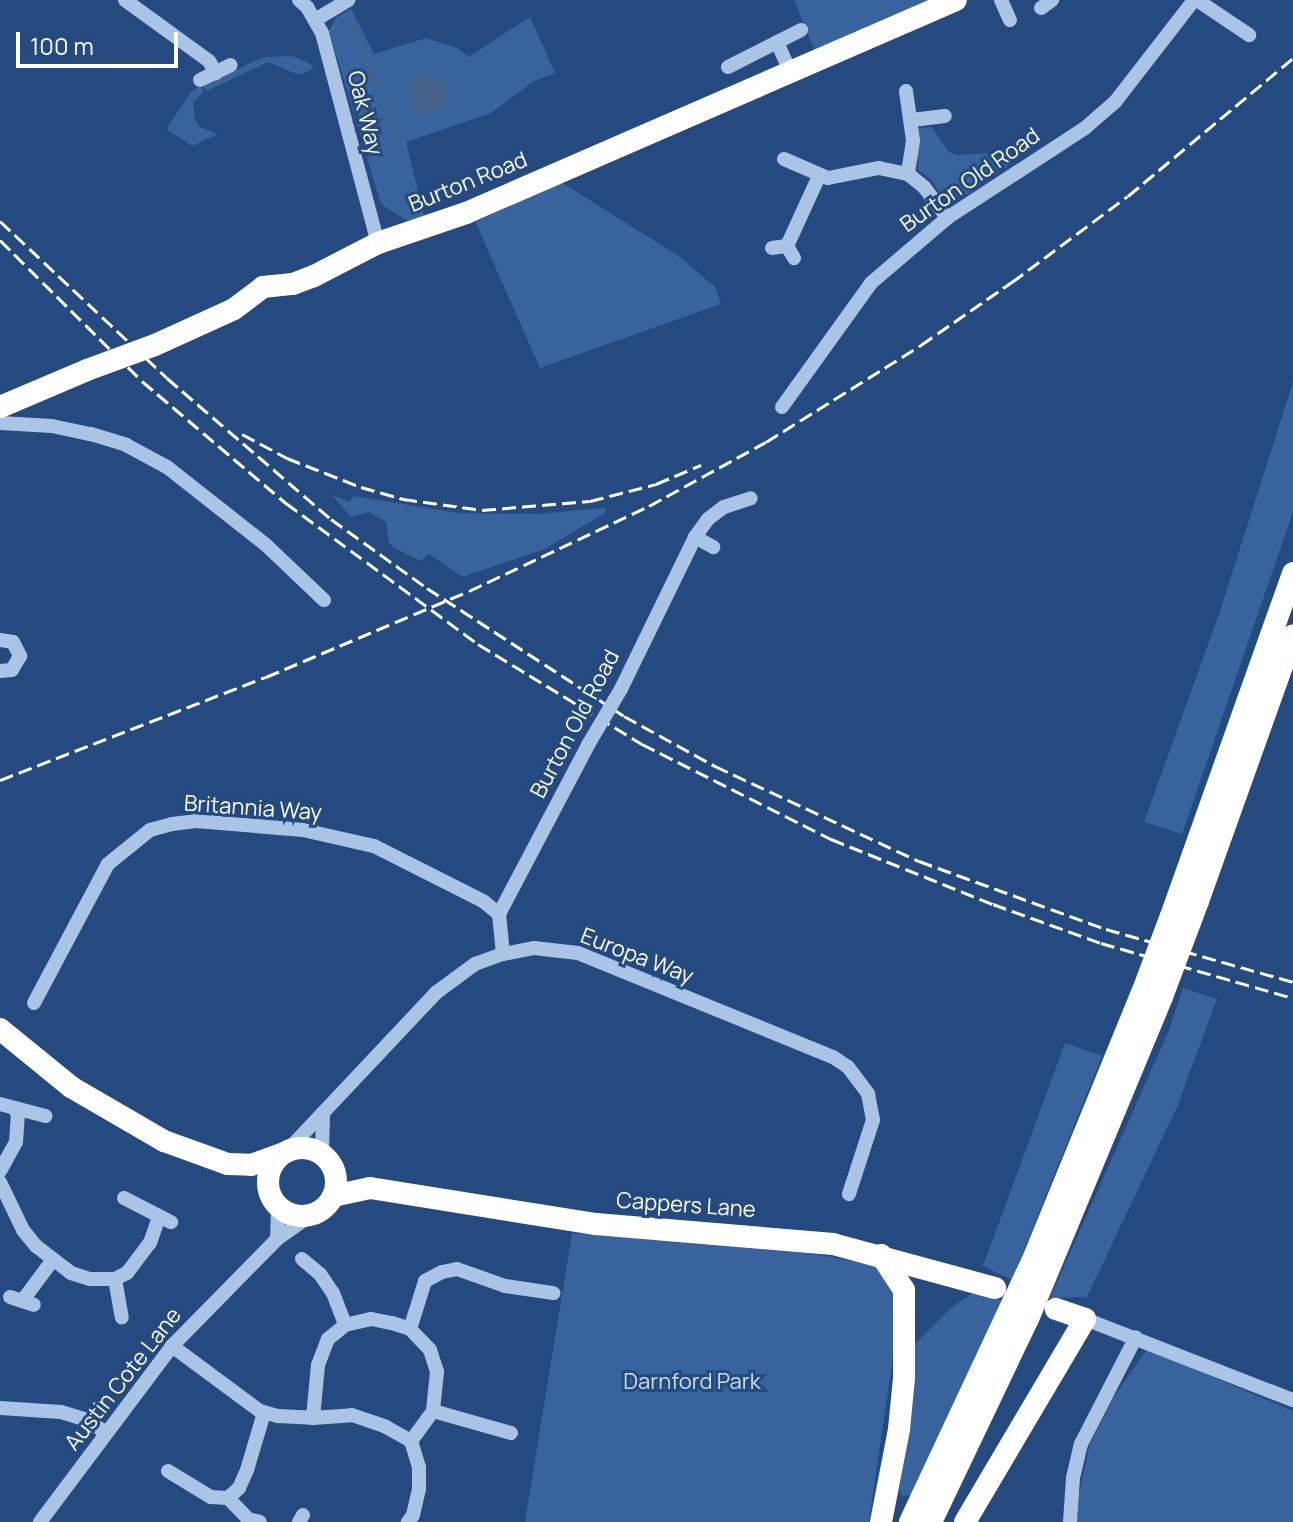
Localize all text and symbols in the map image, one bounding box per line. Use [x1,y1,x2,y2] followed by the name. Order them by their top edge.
[20,16,182,66] scale bar
[30,29,94,62] text: 100 m
[342,68,388,158] street label: Oak Way
[895,122,1045,238] street label: Burton Old Road
[405,146,531,218] street label: Burton Road
[525,645,625,803] street label: Burton Old Road
[183,790,323,826] street label: Britannia Way
[577,922,697,990] street label: Europa Way
[615,1187,757,1223] street label: Cappers Lane
[59,1302,187,1456] street label: Austin Cote Lane
[623,1369,761,1395] park label: Darnford Park

